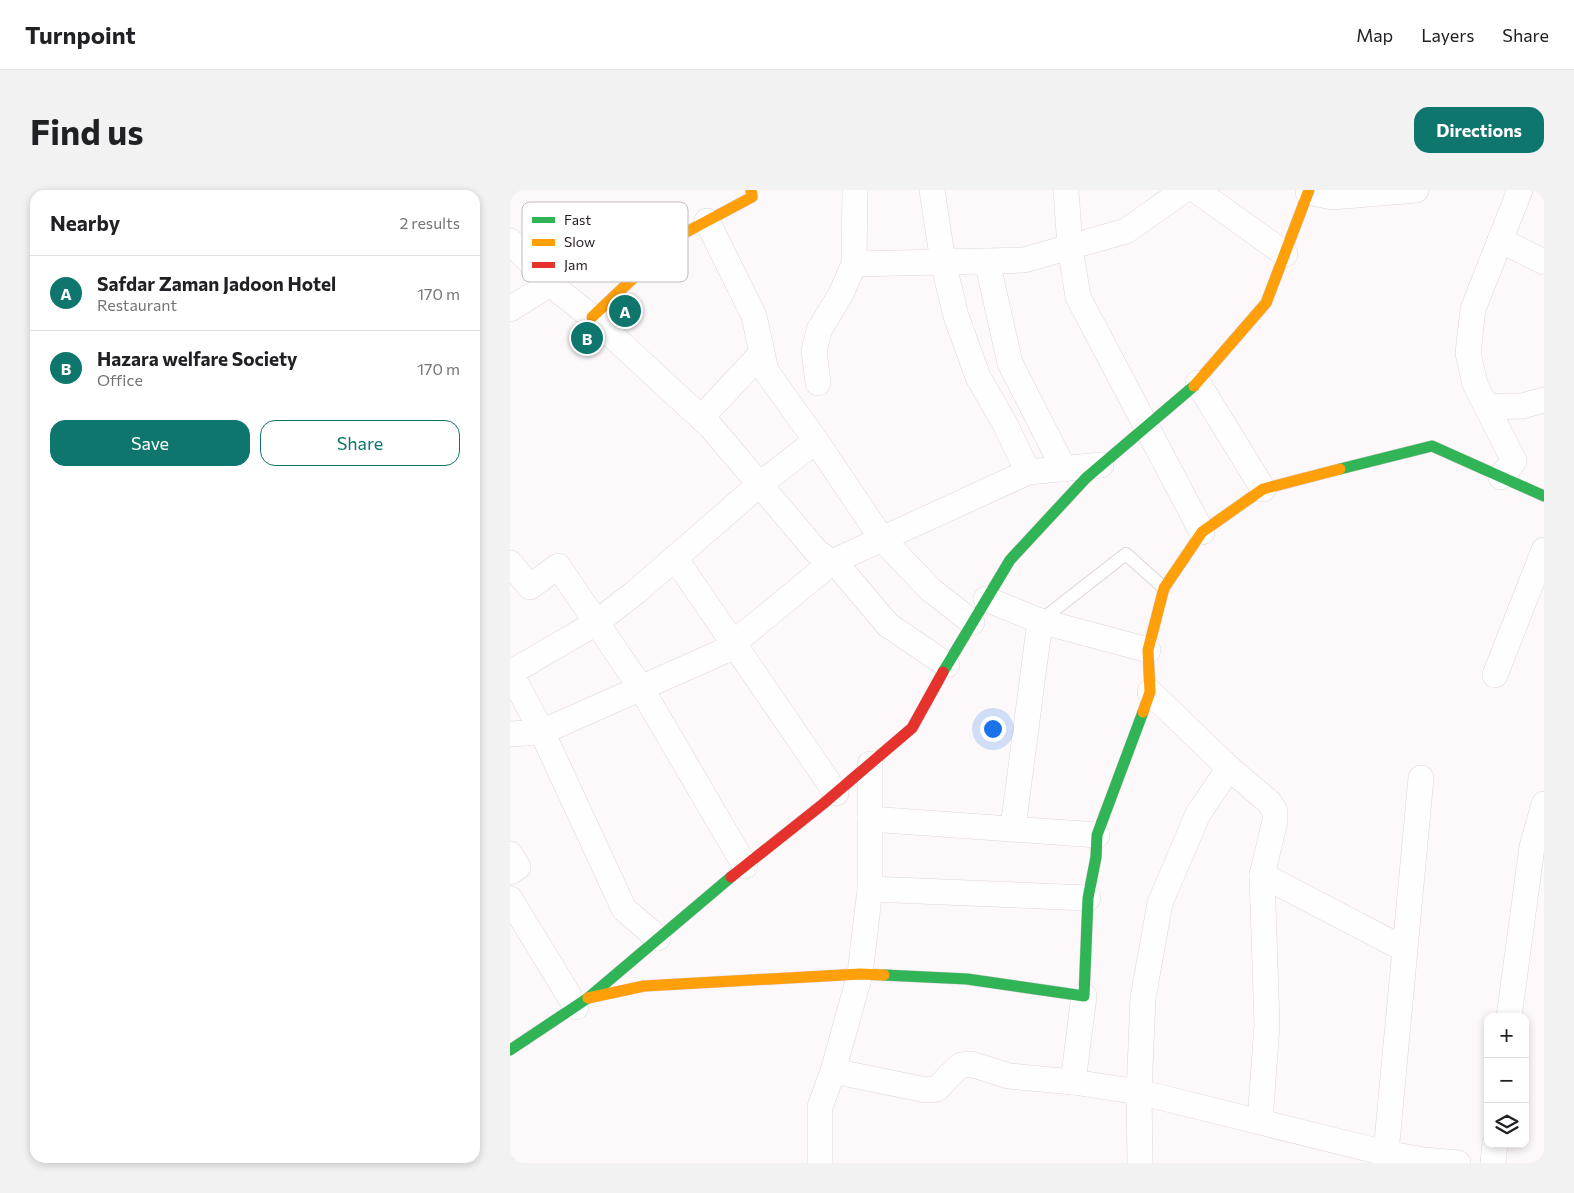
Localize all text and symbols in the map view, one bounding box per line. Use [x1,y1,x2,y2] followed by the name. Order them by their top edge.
[25,20,136,49] text: Turnpoint
[1356,24,1393,46] text: Map
[1421,24,1474,46] text: Layers
[1502,24,1549,46] text: Share
[1414,107,1544,153] button: Directions
[30,109,144,152] text: Find us
[522,202,688,282] legend
[50,210,120,235] text: Nearby
[564,211,591,228] text: Fast
[399,213,460,232] text: 2 results
[564,233,595,250] text: Slow
[564,256,588,273] text: Jam
[97,272,336,295] text: Safdar Zaman Jadoon Hotel
[60,284,72,303] text: A
[417,284,460,303] text: 170 m
[609,292,641,330] pin: A
[97,295,177,314] text: Restaurant
[571,319,603,357] pin: B
[97,347,297,370] text: Hazara welfare Society
[61,359,71,378] text: B
[417,359,460,378] text: 170 m
[97,370,143,389] text: Office
[50,420,250,466] button: Save
[260,420,460,466] button: Share
[980,716,1006,742] your location
[1484,1013,1529,1148] map controls
[1484,1013,1529,1058] button: +
[1484,1058,1529,1103] button: −
[1484,1103,1529,1148] button: layers

